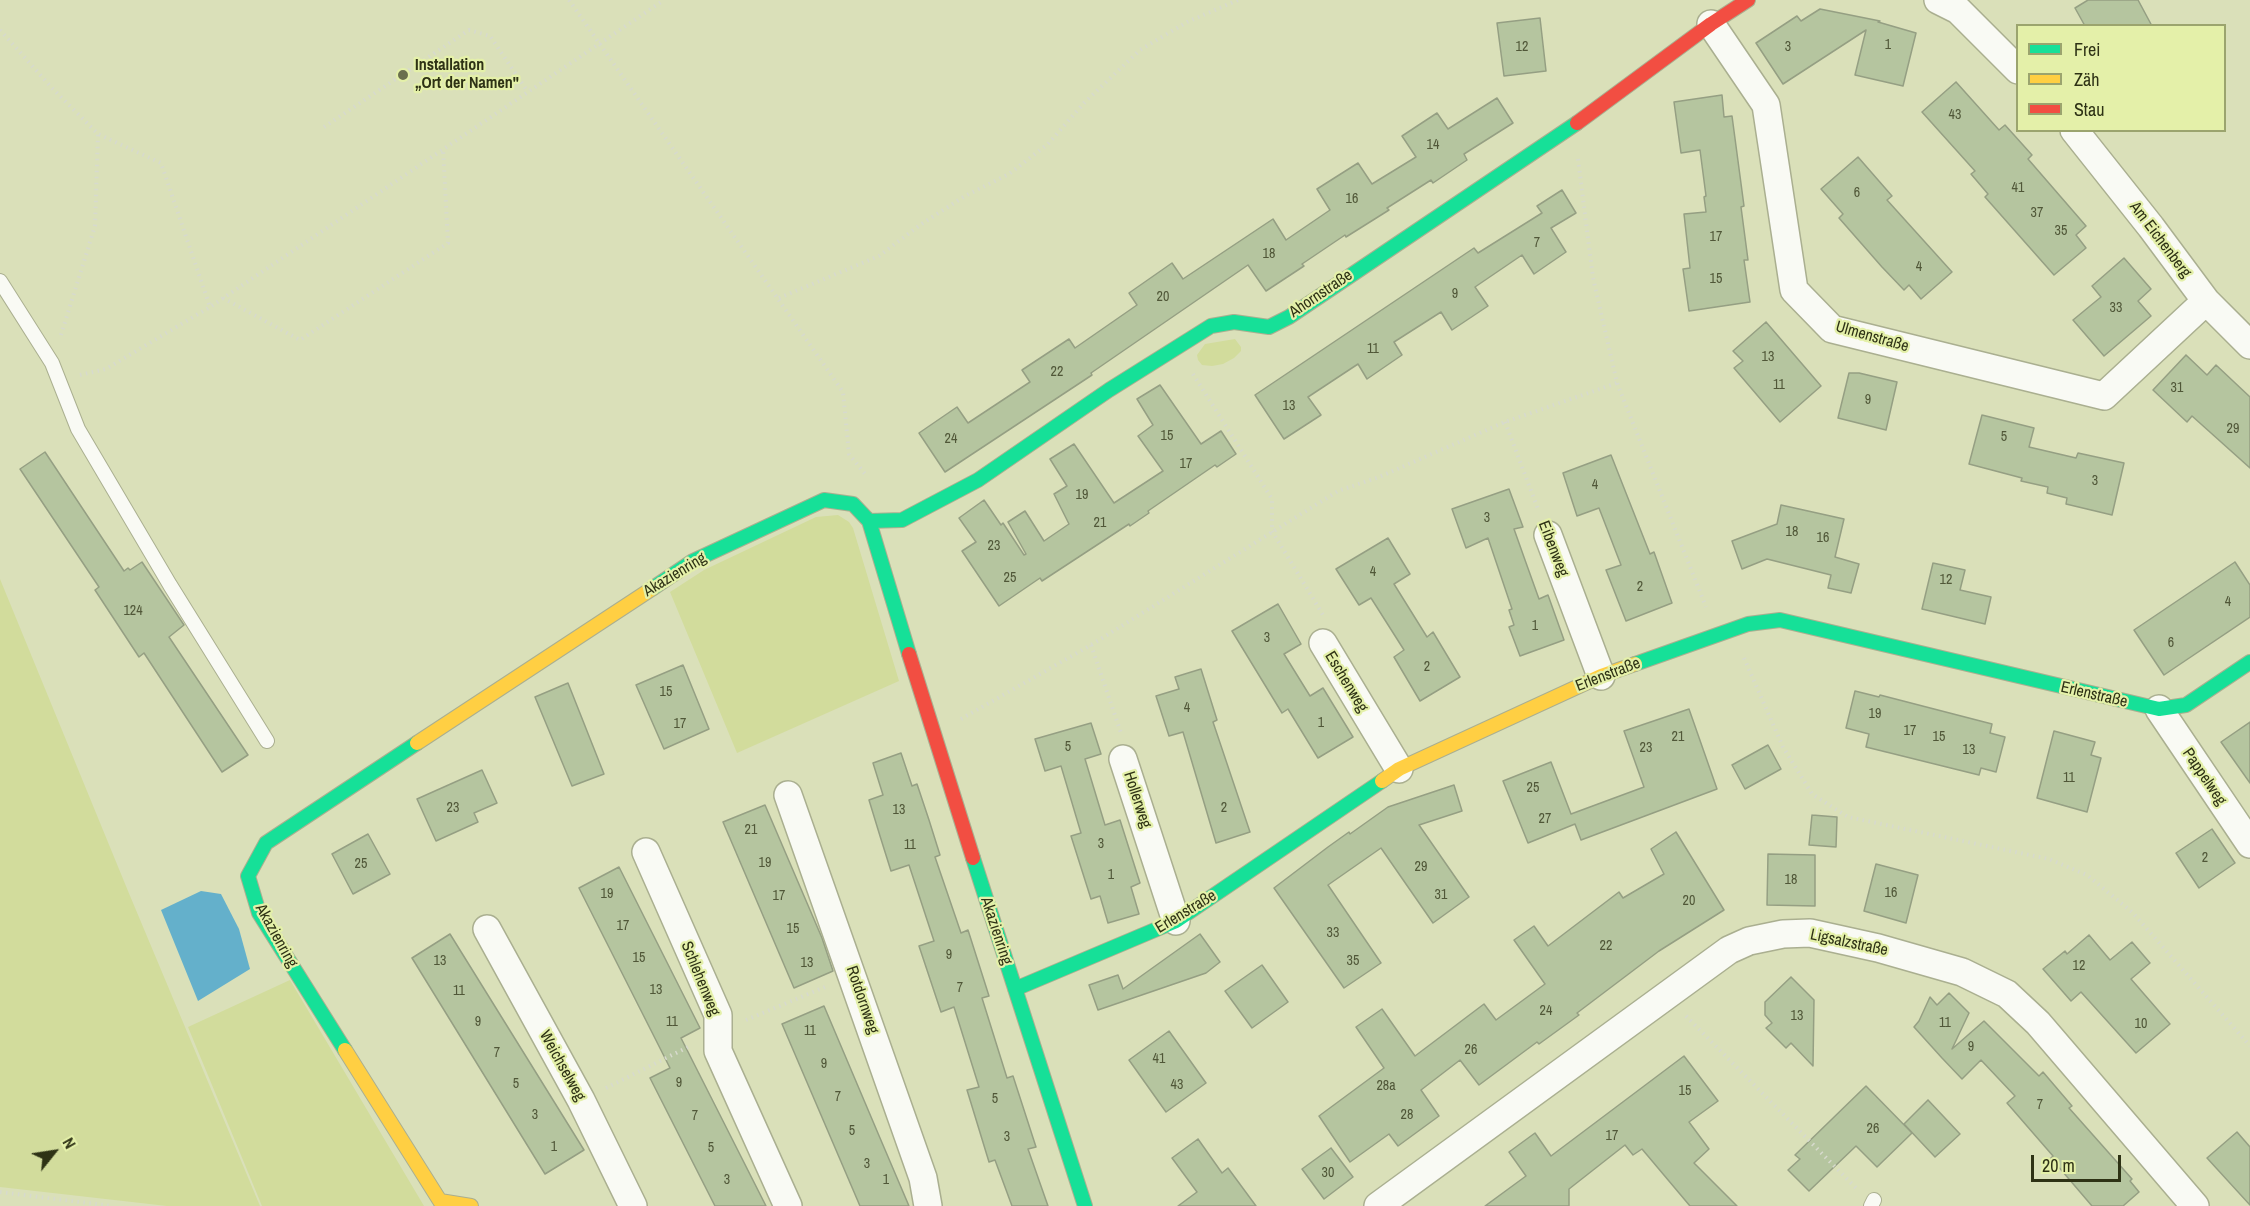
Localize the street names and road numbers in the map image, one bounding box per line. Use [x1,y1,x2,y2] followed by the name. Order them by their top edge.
[2125,198,2195,282] street label: Am Eichenberg
[1286,266,1356,322] street label: Ahornstraße
[1833,317,1911,357] street label: Ulmenstraße
[1534,518,1572,580] street label: Eibenweg
[640,549,710,601] street label: Akazienring
[1320,648,1372,716] street label: Eschenweg
[1573,654,1643,696] street label: Erlenstraße
[2059,678,2129,712] street label: Erlenstraße
[2178,745,2230,809] street label: Pappelweg
[1119,769,1155,831] street label: Hollerweg
[1152,886,1220,938] street label: Erlenstraße
[976,895,1016,967] street label: Akazienring
[251,901,301,971] street label: Akazienring
[1808,925,1890,961] street label: Ligsalzstraße
[676,939,724,1019] street label: Schlehenweg
[841,963,883,1037] street label: Rotdornweg
[535,1027,589,1105] street label: Weichselweg

